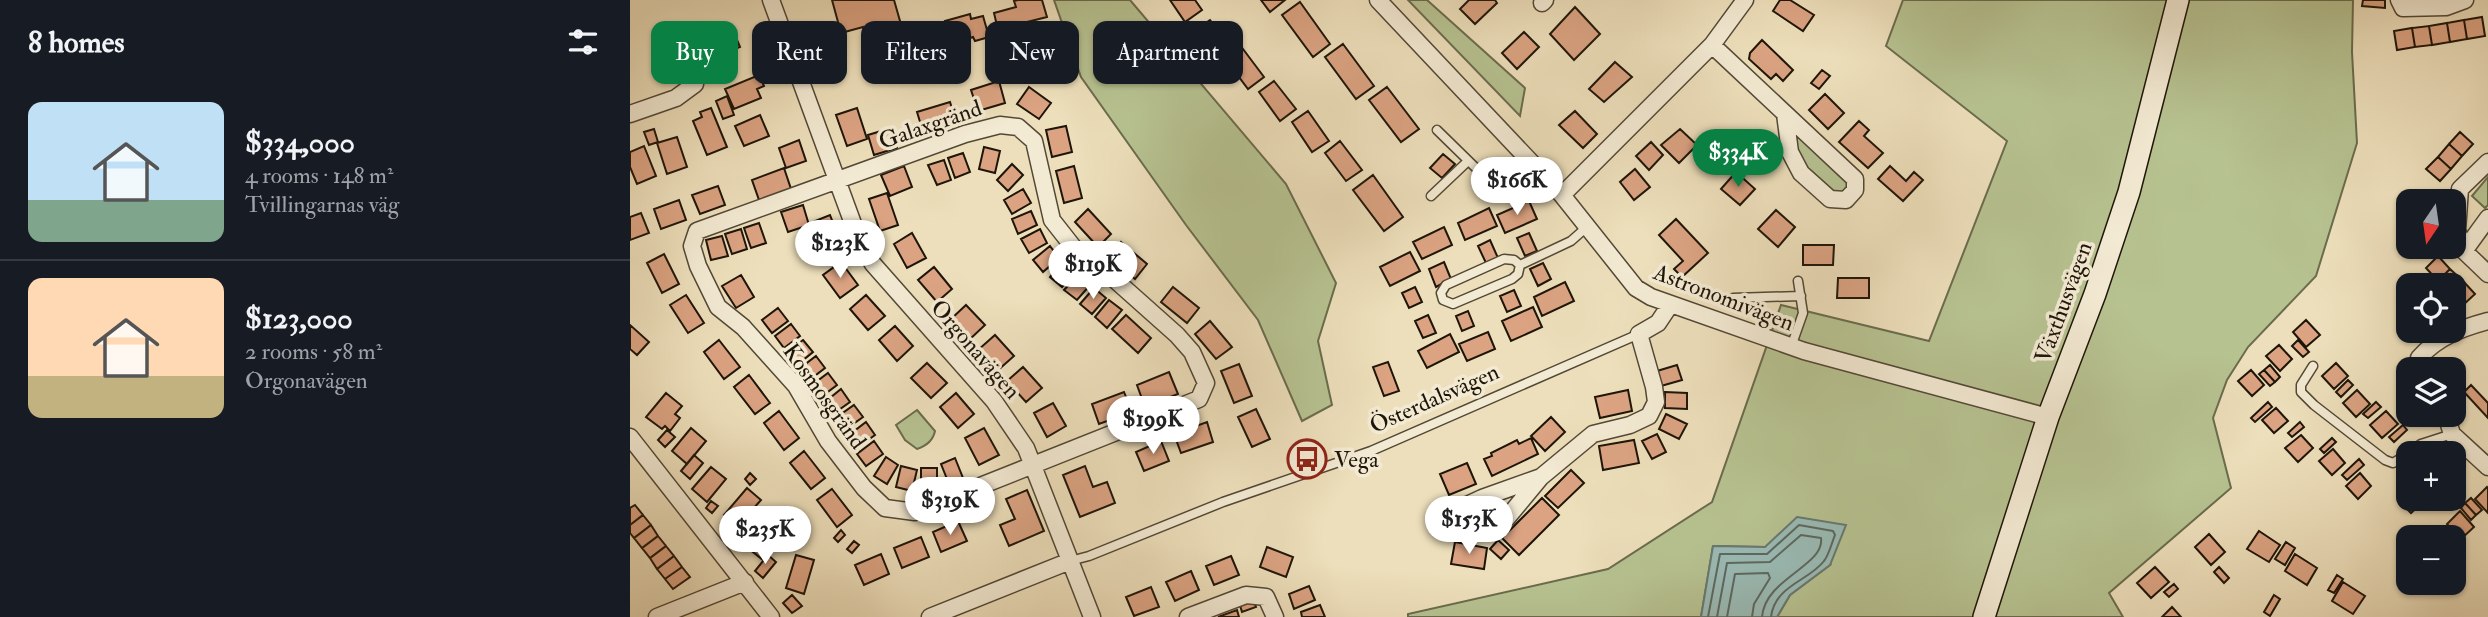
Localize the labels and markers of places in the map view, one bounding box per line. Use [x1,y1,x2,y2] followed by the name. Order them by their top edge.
[1689,130,1787,189] pin: $334K
[1468,158,1566,217] pin: $166K
[791,220,889,280] pin: $123K
[1044,242,1142,301] pin: $119K
[1104,396,1202,456] pin: $199K
[1286,438,1328,480] bus stop icon: Vega
[1334,445,1379,474] place label: Vega
[901,477,999,537] pin: $319K
[1420,496,1518,556] pin: $153K
[716,506,814,566] pin: $235K

